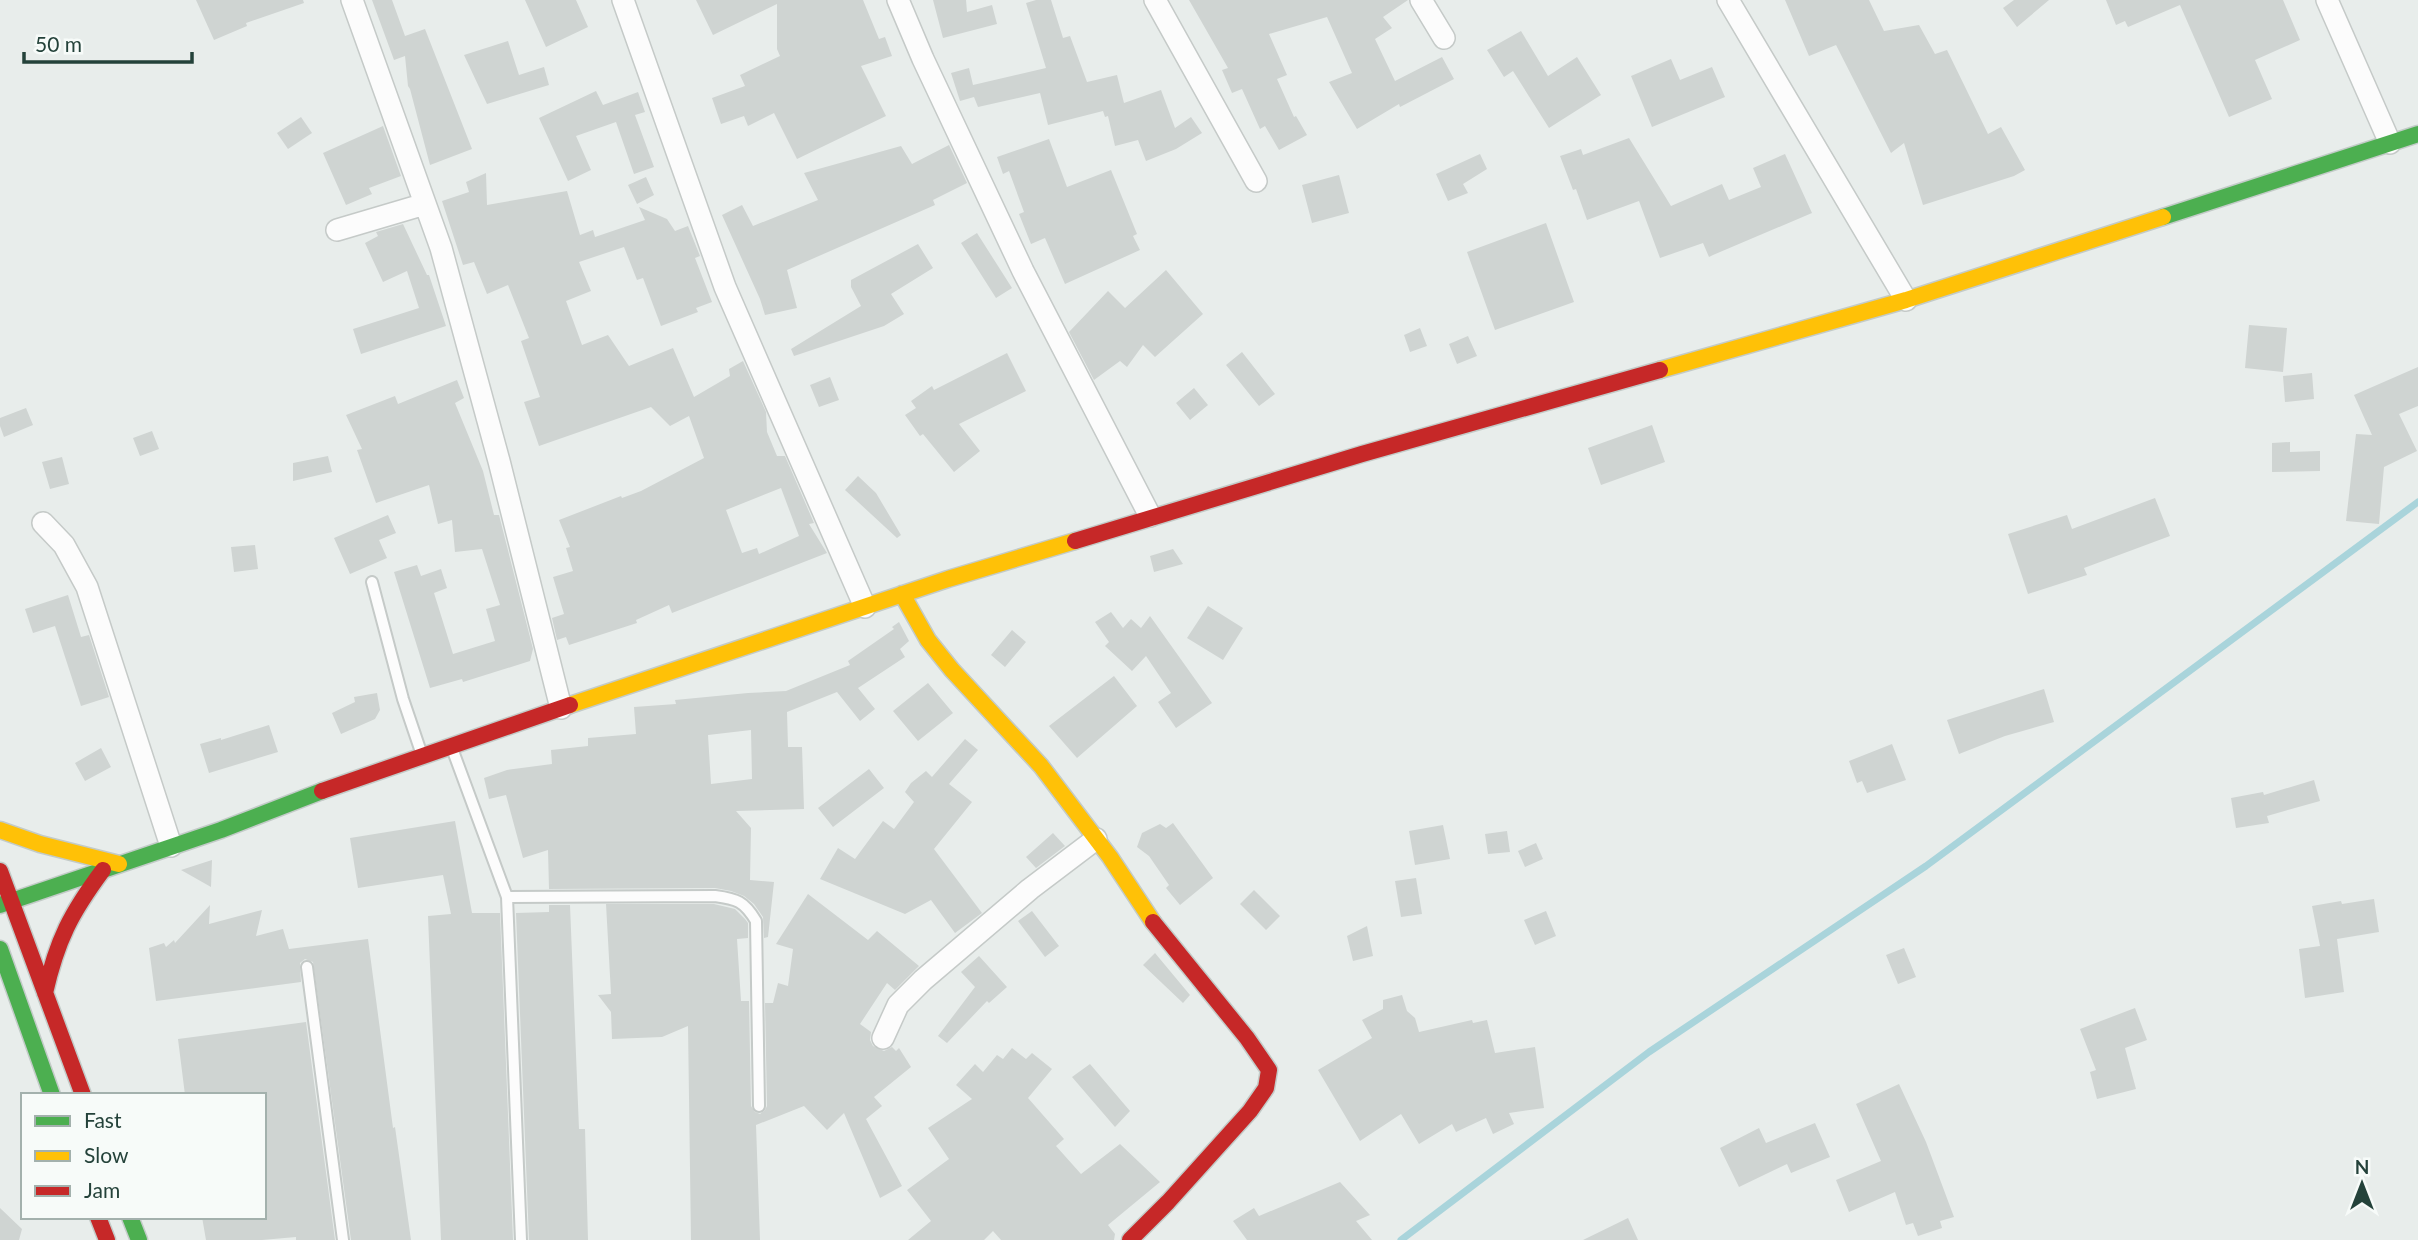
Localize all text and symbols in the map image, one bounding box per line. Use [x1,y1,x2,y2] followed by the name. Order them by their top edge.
[24,21,192,65] scale bar
[35,31,82,56] text: 50 m
[21,1093,266,1219] legend
[84,1107,122,1132] text: Fast
[84,1142,129,1167] text: Slow
[2327,1149,2397,1219] north arrow
[2355,1155,2369,1178] text: N
[84,1177,120,1202] text: Jam

